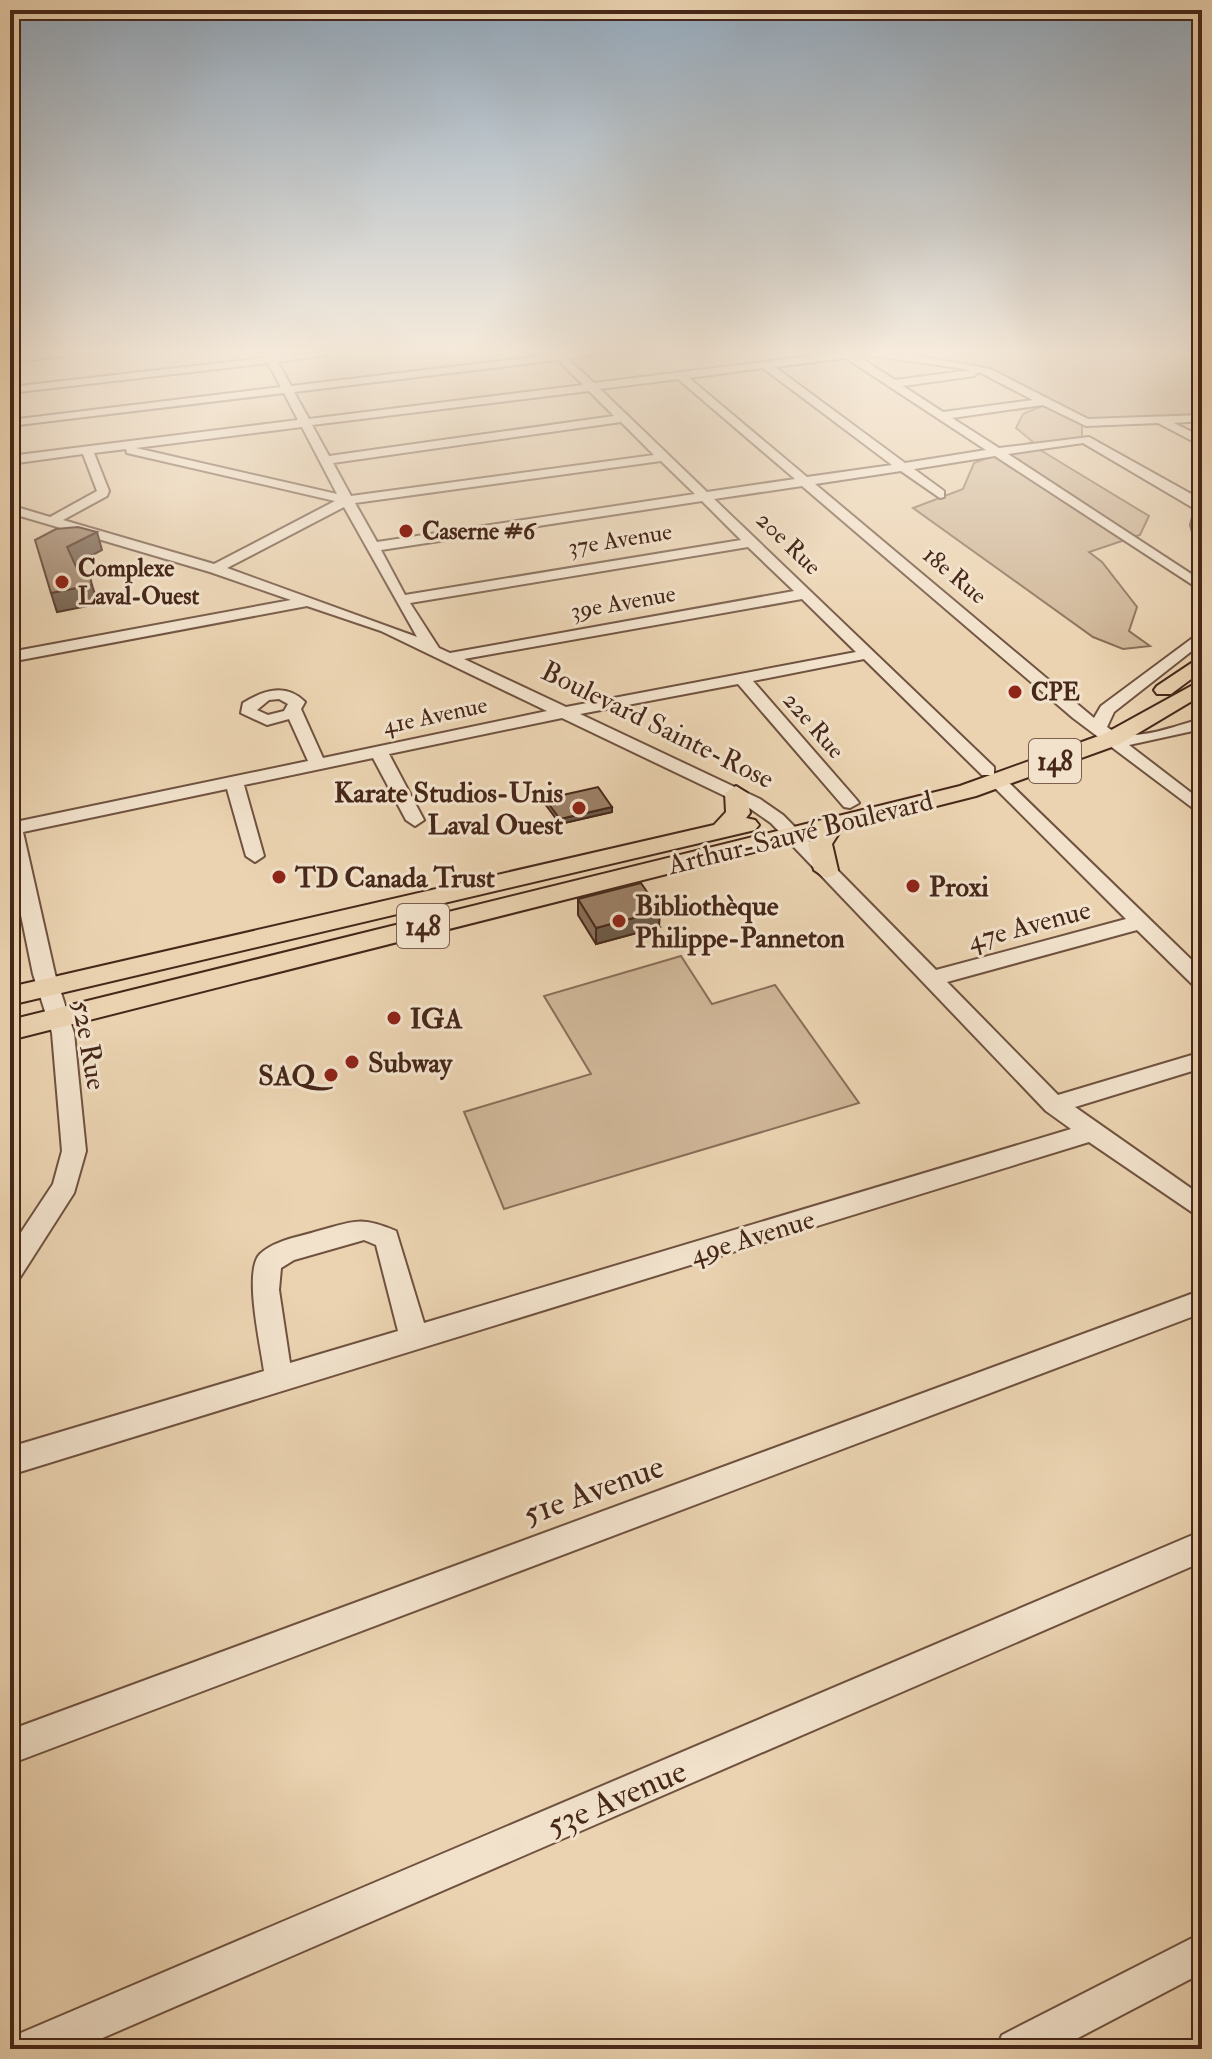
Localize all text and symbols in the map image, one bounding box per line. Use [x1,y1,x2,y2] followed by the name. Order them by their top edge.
[749,505,828,582] street label: 20e Rue
[422,516,537,547] place label: Caserne #6
[566,516,674,563] street label: 37e Avenue
[397,522,415,540] marker: Caserne #6
[916,540,993,611] street label: 18e Rue
[78,553,200,612] place label: Complexe Laval-Ouest
[53,573,71,591] marker: Complexe Laval-Ouest
[568,578,678,627] street label: 39e Avenue
[535,654,780,797] street label: Boulevard Sainte-Rose
[1031,677,1080,708] place label: CPE
[1006,683,1024,701] marker: CPE
[776,685,851,765] street label: 22e Rue
[380,689,490,742] street label: 41e Avenue
[1029,739,1081,783] road number: 148
[334,776,563,843] place label: Karate Studios-Unis Laval Ouest
[663,784,937,884] street label: Arthur-Sauvé Boulevard
[570,799,588,817] marker: Karate Studios-Unis Laval Ouest
[294,861,495,896] place label: TD Canada Trust
[270,868,288,886] marker: TD Canada Trust
[929,870,989,905] place label: Proxi
[904,877,922,895] marker: Proxi
[635,889,845,956] place label: Bibliothèque Philippe-Panneton
[964,892,1095,959] street label: 47e Avenue
[397,904,449,948] road number: 148
[610,912,628,930] marker: Bibliothèque Philippe-Panneton
[63,998,114,1093] street label: 52e Rue
[410,1002,463,1037] place label: IGA
[385,1009,403,1027] marker: IGA
[368,1046,454,1081] place label: Subway
[343,1053,361,1071] marker: Subway
[258,1059,333,1094] place label: SAQ
[322,1066,340,1084] marker: SAQ
[686,1202,819,1273] street label: 49e Avenue
[517,1445,670,1536] street label: 51e Avenue
[540,1750,693,1847] street label: 53e Avenue

